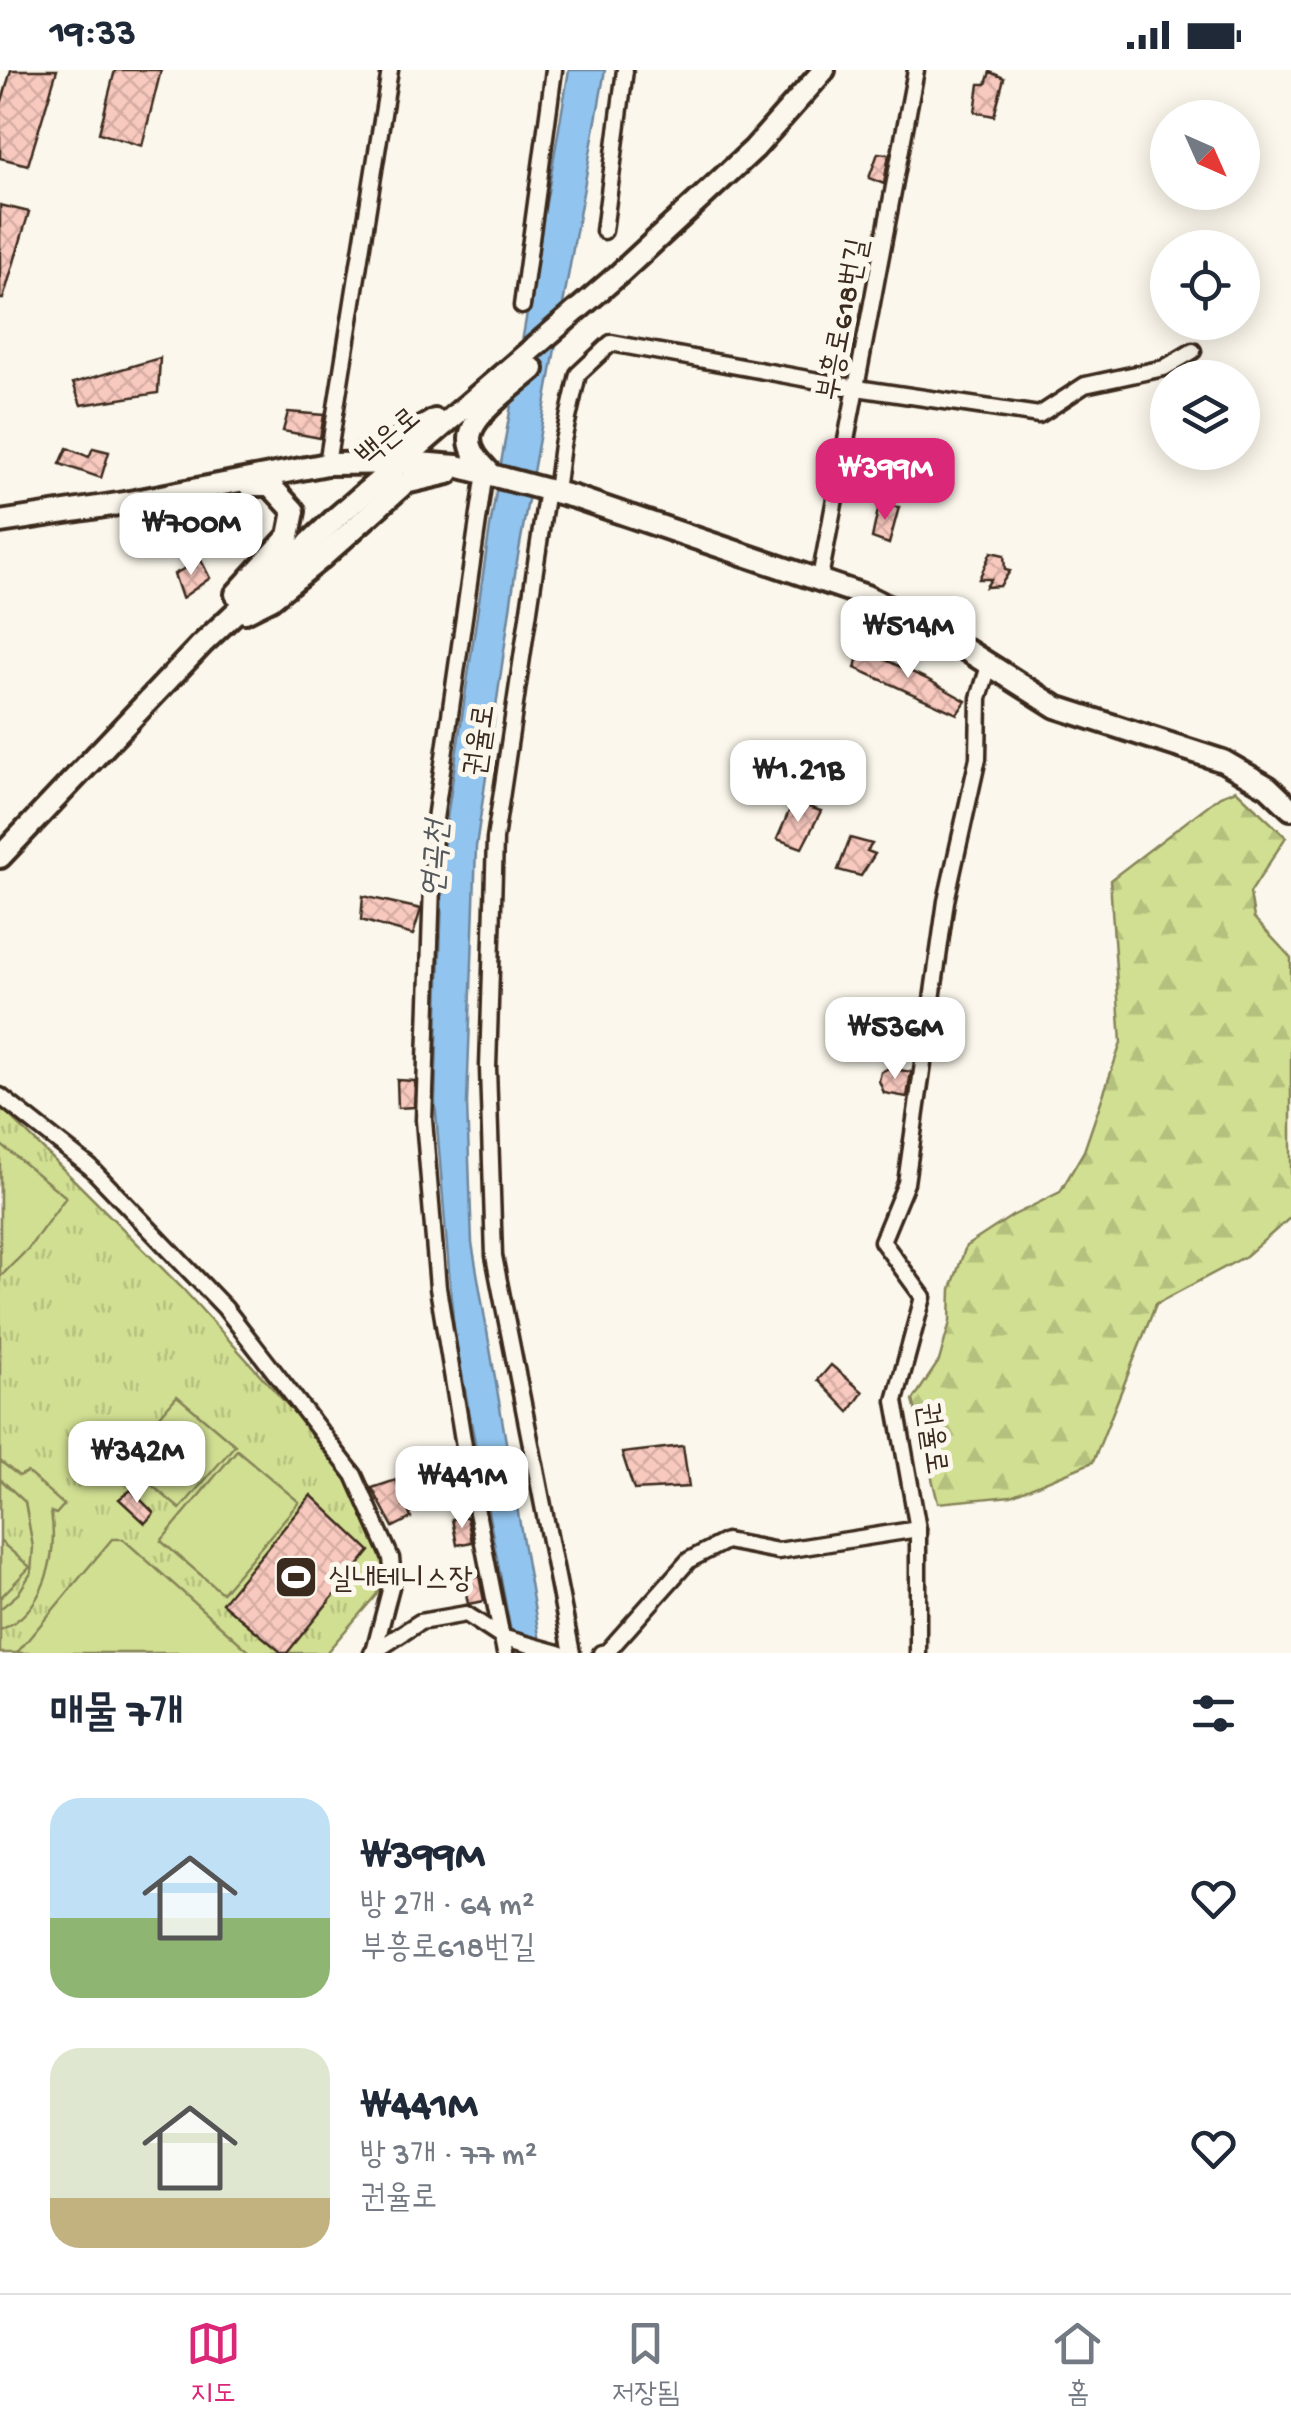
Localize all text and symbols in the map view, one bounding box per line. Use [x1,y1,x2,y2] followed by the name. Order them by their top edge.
[50,13,136,57] text: 19:33
[1150,100,1260,210] north arrow
[1150,100,1260,470] map controls
[1150,230,1260,340] button: locate
[812,236,878,404] street label: 부흥로618번길
[1150,360,1260,470] button: layers
[351,402,429,475] street label: 백은로
[815,438,955,523] pin: ₩399M
[838,451,932,489] text: ₩399M
[121,493,261,578] pin: ₩700M
[142,506,241,544] text: ₩700M
[838,596,978,681] pin: ₩514M
[863,609,953,647] text: ₩514M
[460,702,505,779] street label: 권율로
[717,740,879,825] pin: ₩1.21B
[752,753,844,791] text: ₩1.21B
[416,816,460,899] water label: 연곡천
[825,997,965,1082] pin: ₩536M
[847,1010,943,1048] text: ₩536M
[907,1400,952,1477] street label: 권율로
[67,1421,207,1506] pin: ₩342M
[90,1434,184,1472] text: ₩342M
[392,1446,532,1531] pin: ₩441M
[417,1459,507,1497] text: ₩441M
[273,1554,319,1600] sports icon: 실내테니스장
[328,1564,473,1599] place label: 실내테니스장
[1186,1686,1241,1741] icon: filters
[50,1692,183,1741] text: 매물 7개
[360,1834,484,1883] text: ₩399M
[130,1838,250,1958] icon: home
[1186,1871,1241,1926] icon: heart
[360,1888,534,1926] text: 방 2개 · 64 m²
[360,1931,535,1969] text: 부흥로618번길
[360,2084,477,2133] text: ₩441M
[130,2088,250,2208] icon: home
[1186,2121,1241,2176] icon: heart
[360,2138,537,2176] text: 방 3개 · 77 m²
[360,2181,437,2219] text: 권율로
[186,2316,241,2412] tab: 지도
[612,2316,679,2412] tab: 저장됨
[1050,2316,1105,2412] tab: 홈

